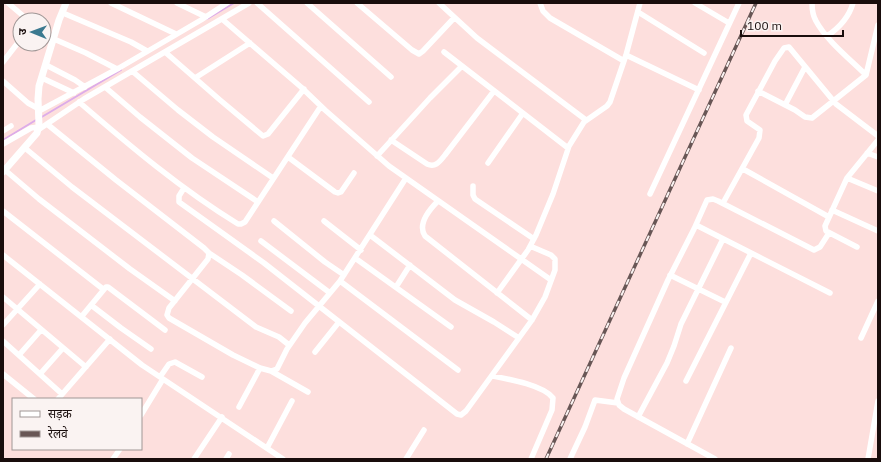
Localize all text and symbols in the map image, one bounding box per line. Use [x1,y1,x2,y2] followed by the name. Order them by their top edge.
[12,12,52,52] north arrow
[741,12,843,38] scale bar
[747,18,782,33] text: 100 m
[15,28,29,35] text: उ
[12,398,142,450] legend
[48,406,73,421] text: सड़क
[48,426,68,441] text: रेलवे

